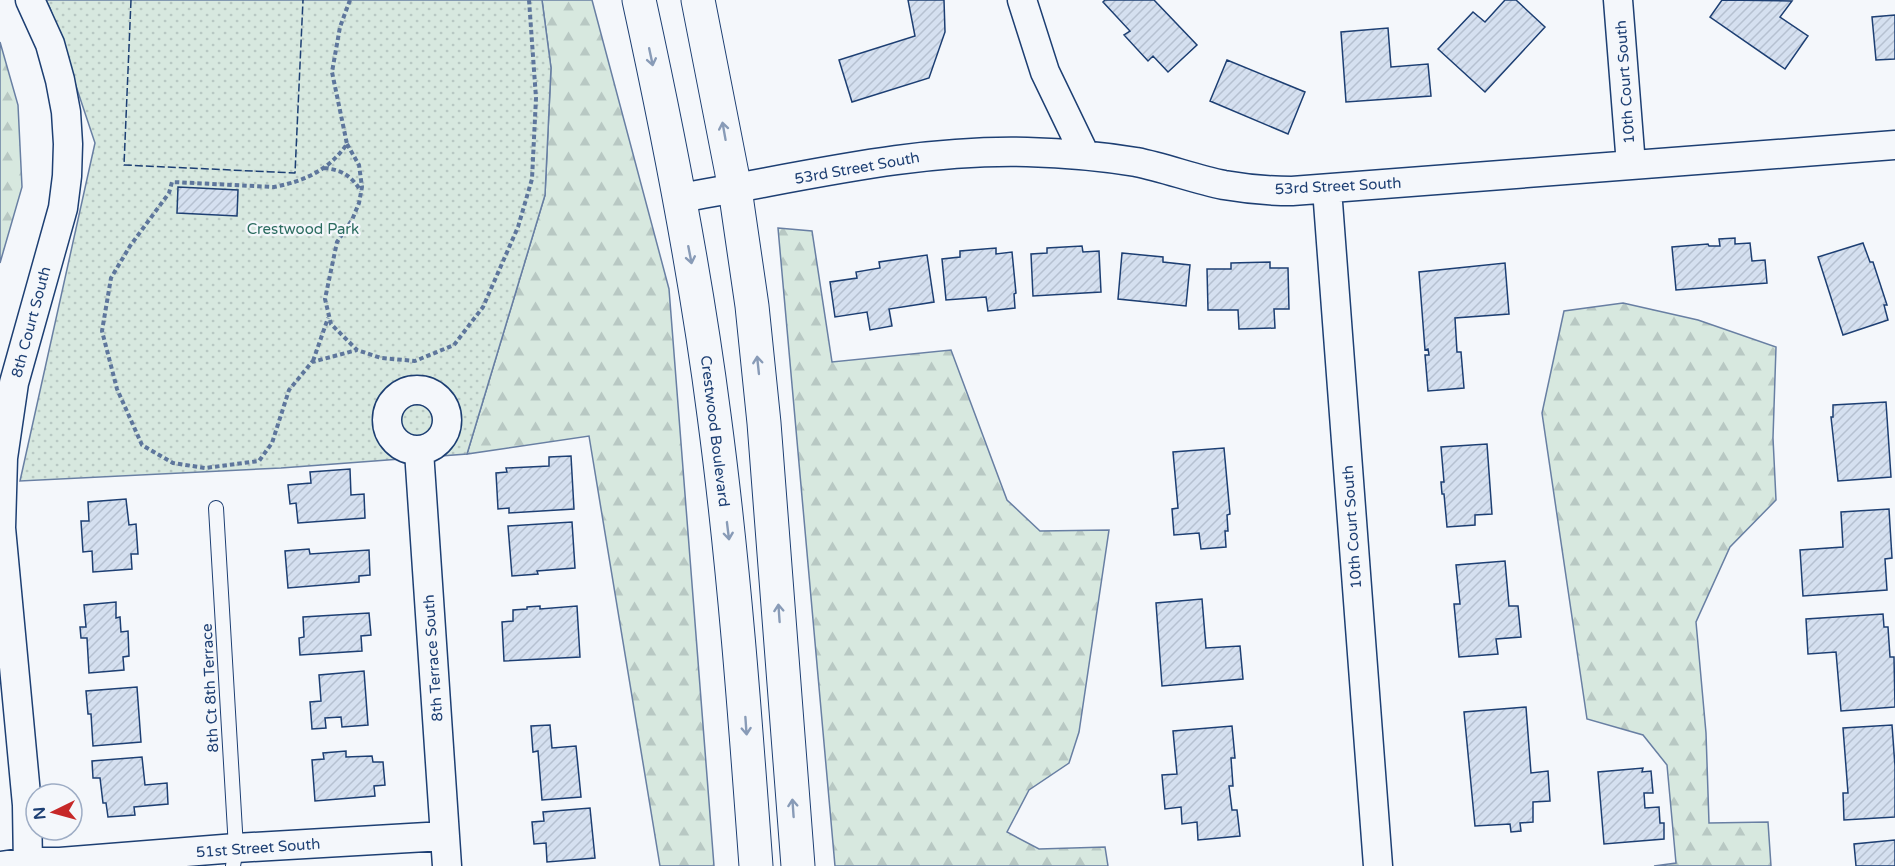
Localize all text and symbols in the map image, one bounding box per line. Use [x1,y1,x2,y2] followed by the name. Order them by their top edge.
[1612,20,1638,144] street label: 10th Court South
[646,47,657,66] one-way arrow
[718,122,729,142] one-way arrow
[793,148,921,188] street label: 53rd Street South
[1274,174,1402,198] street label: 53rd Street South
[247,220,359,238] park label: Crestwood Park
[685,245,696,264] one-way arrow
[8,264,54,380] street label: 8th Court South
[697,354,733,508] street label: Crestwood Boulevard
[752,355,763,375] one-way arrow
[1339,465,1365,589] street label: 10th Court South
[723,521,734,541] one-way arrow
[420,594,446,722] street label: 8th Terrace South
[773,604,784,624] one-way arrow
[198,623,222,753] street label: 8th Ct 8th Terrace
[741,715,752,735] one-way arrow
[24,782,84,842] north arrow
[787,798,798,818] one-way arrow
[30,806,51,820] text: N
[195,835,321,861] street label: 51st Street South

